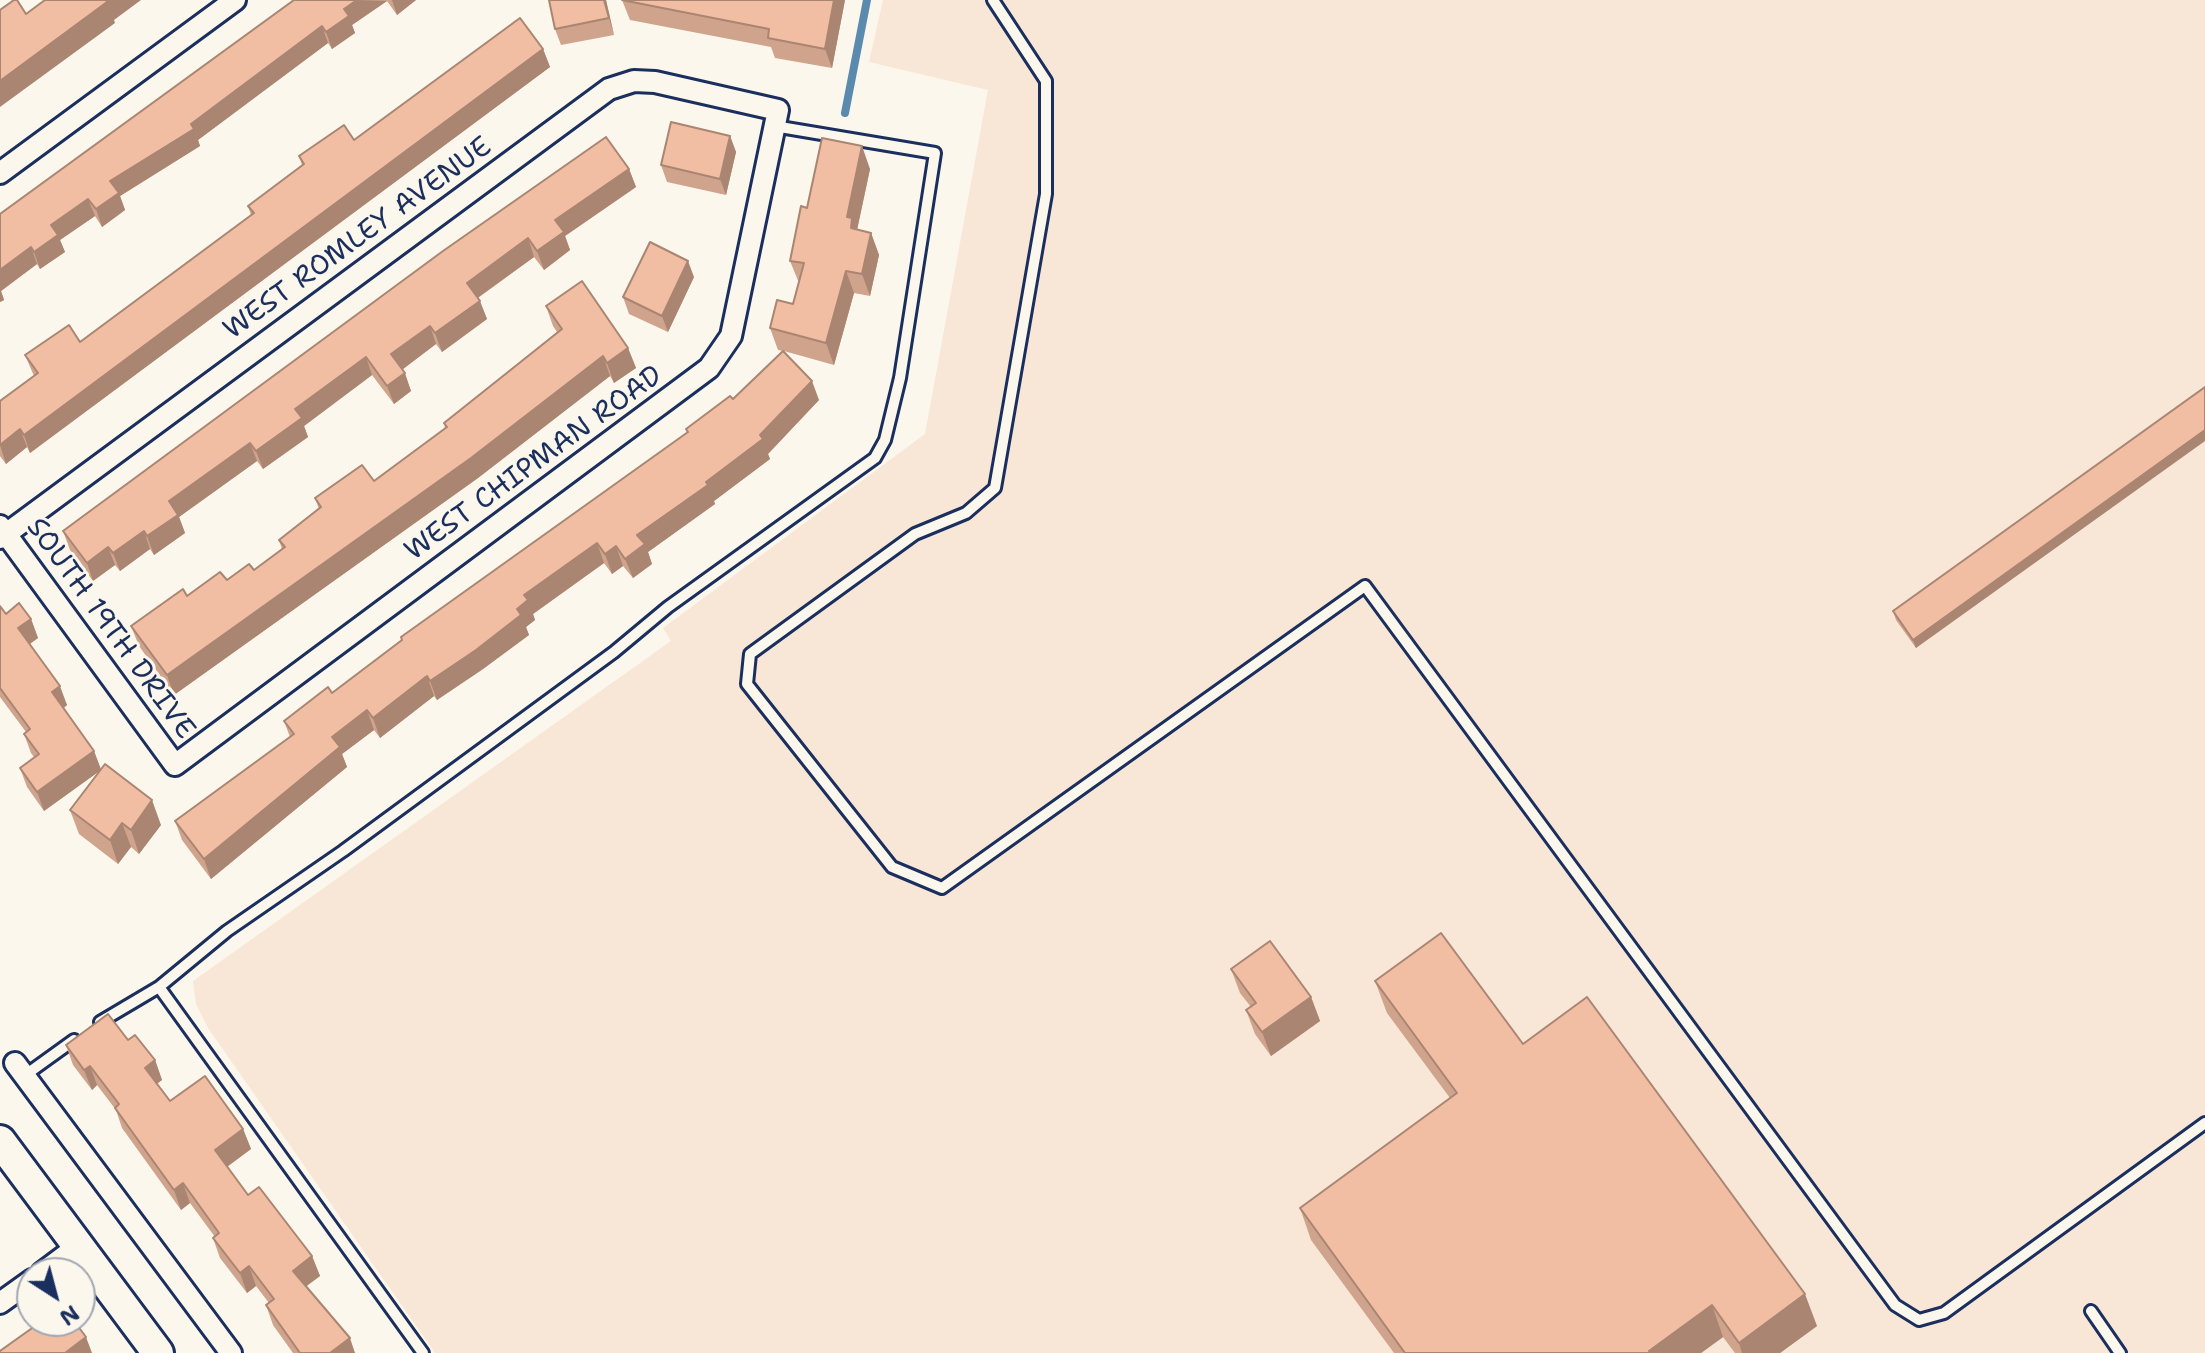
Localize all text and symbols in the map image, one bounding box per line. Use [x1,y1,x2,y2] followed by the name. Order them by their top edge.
[217,131,499,347] street label: WEST ROMLEY AVENUE
[399,359,669,569] street label: WEST CHIPMAN ROAD
[18,512,202,746] street label: SOUTH 19TH DRIVE
[16,1257,96,1337] north arrow
[54,1298,85,1332] text: N

